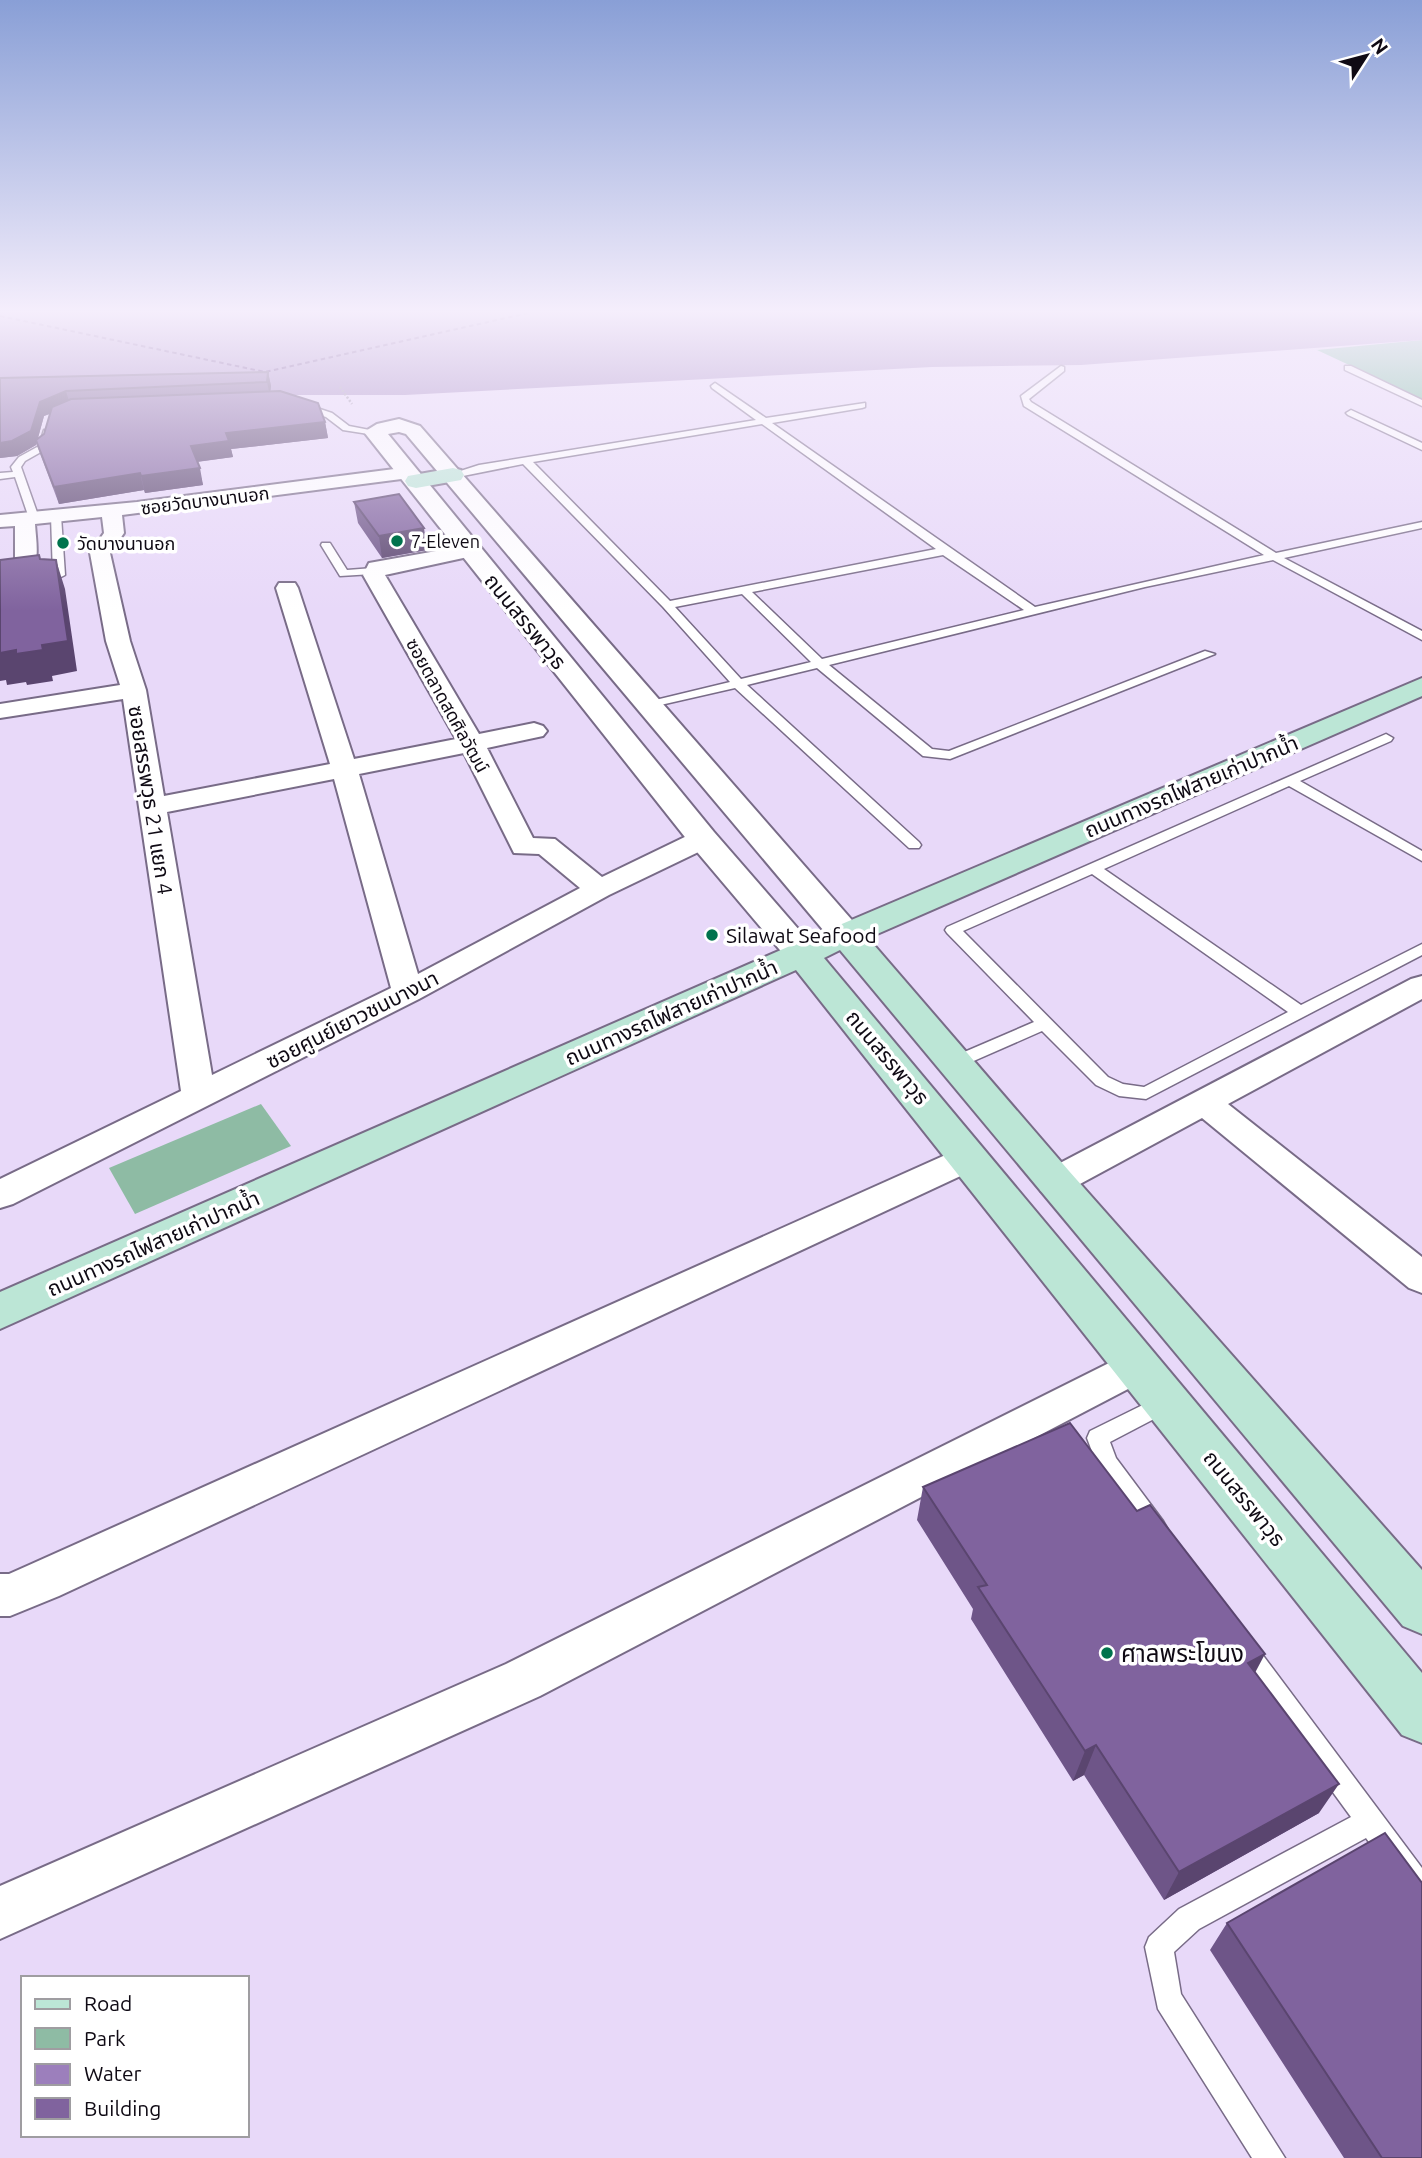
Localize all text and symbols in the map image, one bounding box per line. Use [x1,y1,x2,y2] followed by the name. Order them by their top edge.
[1331,21,1401,91] north arrow
[1367,34,1393,58] text: N
[140,482,270,518] street label: ซอยวัดบางนานอก
[411,531,480,551] place label: 7-Eleven
[77,533,175,553] place label: วัดบางนานอก
[389,533,405,549] marker: 7-Eleven
[55,535,71,551] marker: วัดบางนานอก
[479,568,572,675] street label: ถนนสรรพาวุธ
[403,634,493,776] street label: ซอยตลาดสดศิลวัฒน์
[122,704,178,897] street label: ซอยสรรพวุธ 21 แยก 4
[1080,728,1301,842] street label: ถนนทางรถไฟสายเก่าปากน้ำ
[726,923,877,947] place label: Silawat Seafood
[704,927,720,943] marker: Silawat Seafood
[560,952,781,1070] street label: ถนนทางรถไฟสายเก่าปากน้ำ
[262,965,443,1075] street label: ซอยศูนย์เยาวชนบางนา
[840,1005,934,1110] street label: ถนนสรรพาวุธ
[42,1183,263,1301] street label: ถนนทางรถไฟสายเก่าปากน้ำ
[1198,1445,1291,1552] street label: ถนนสรรพาวุธ
[1121,1640,1244,1667] place label: ศาลพระโขนง
[1099,1645,1115,1661] marker: ศาลพระโขนง
[21,1976,248,2137] legend
[84,1991,132,2015] text: Road
[84,2026,126,2050] text: Park
[84,2061,142,2085] text: Water
[84,2096,161,2120] text: Building

